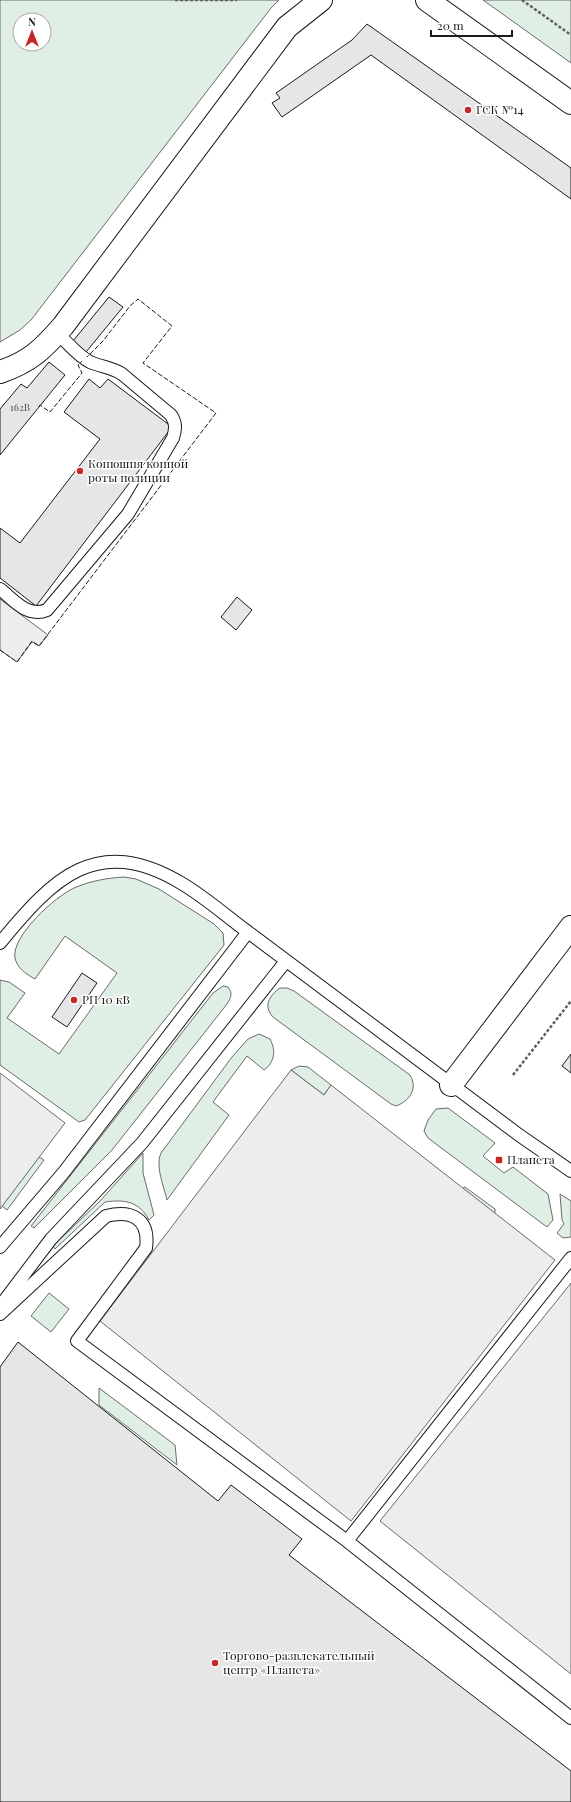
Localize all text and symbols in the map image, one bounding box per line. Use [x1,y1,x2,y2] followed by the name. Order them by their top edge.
[12,12,52,52] north arrow
[431,12,512,38] scale bar
[28,14,36,29] text: N
[437,17,464,33] text: 20 m
[476,101,524,117] place label: ГСК №14
[463,105,473,115] marker: ГСК №14
[10,400,30,414] house number: 162В
[88,455,189,485] place label: Конюшня конной роты полиции
[75,466,85,476] marker: Конюшня конной роты полиции
[82,991,130,1007] place label: РП 10 кВ
[69,995,79,1005] marker: РП 10 кВ
[507,1151,555,1167] place label: Планета
[494,1155,504,1165] marker: Планета
[223,1647,375,1677] place label: Торгово-развлекательный центр «Планета»
[210,1658,220,1668] marker: Торгово-развлекательный центр «Планета»

